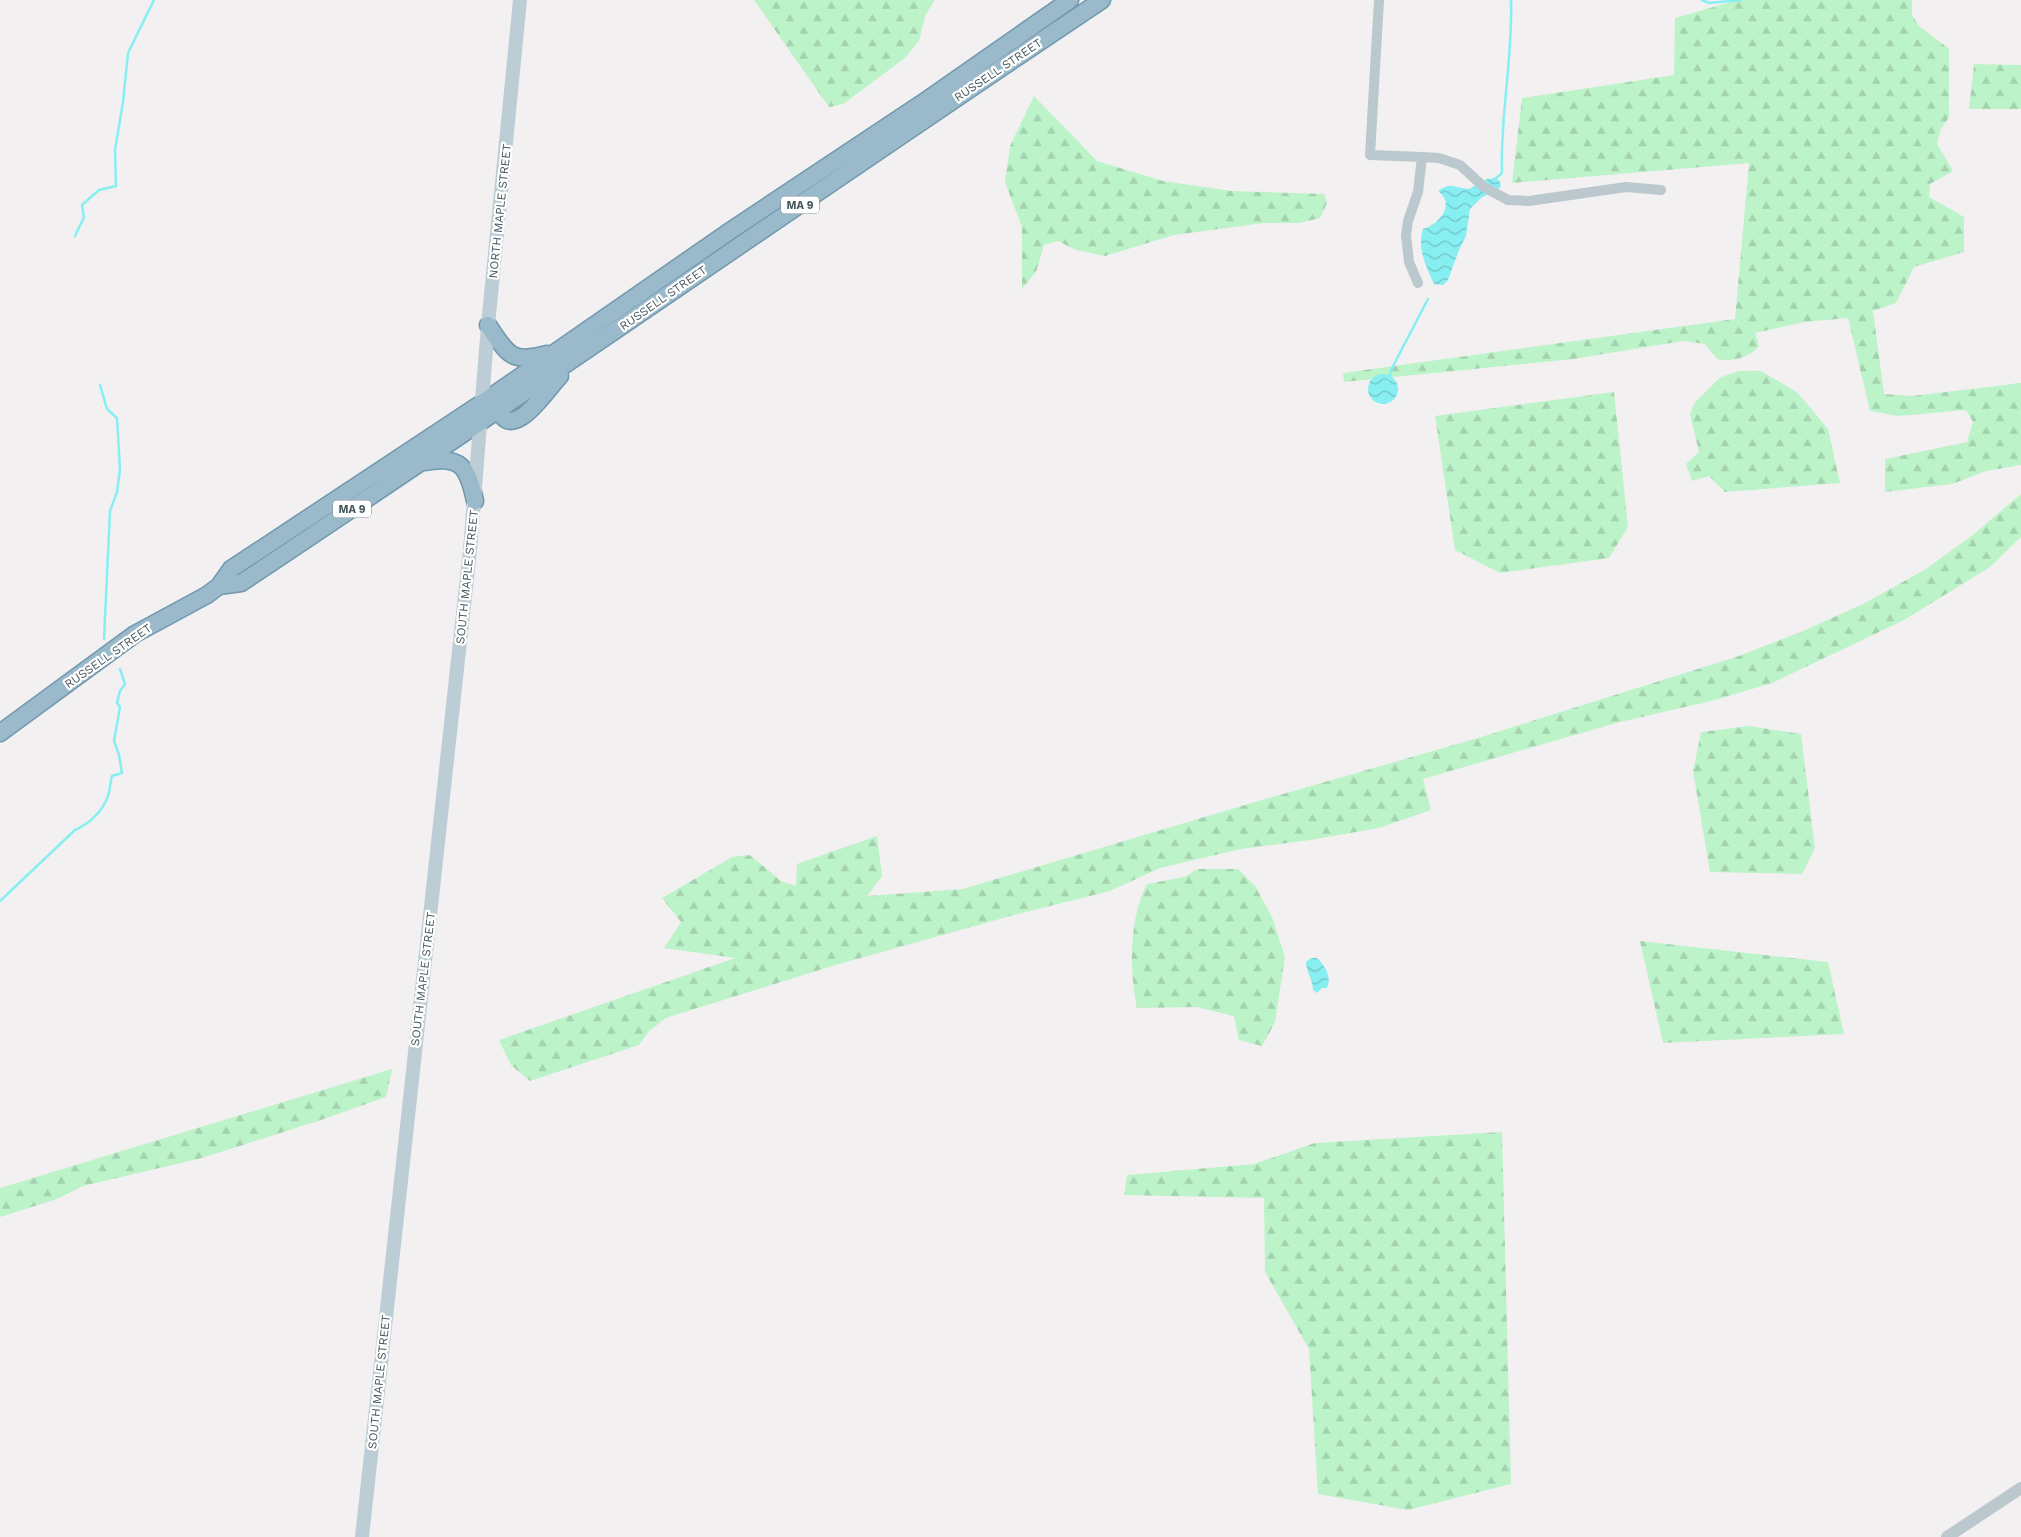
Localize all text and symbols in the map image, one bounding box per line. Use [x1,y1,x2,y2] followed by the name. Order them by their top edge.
[951,35,1045,105] street label: RUSSELL STREET
[486,143,514,279] street label: NORTH MAPLE STREET
[781,196,819,214] road number: MA 9
[617,263,709,333] street label: RUSSELL STREET
[333,500,371,518] road number: MA 9
[453,509,481,645] street label: SOUTH MAPLE STREET
[62,621,154,691] street label: RUSSELL STREET
[408,911,438,1047] street label: SOUTH MAPLE STREET
[365,1314,393,1450] street label: SOUTH MAPLE STREET

